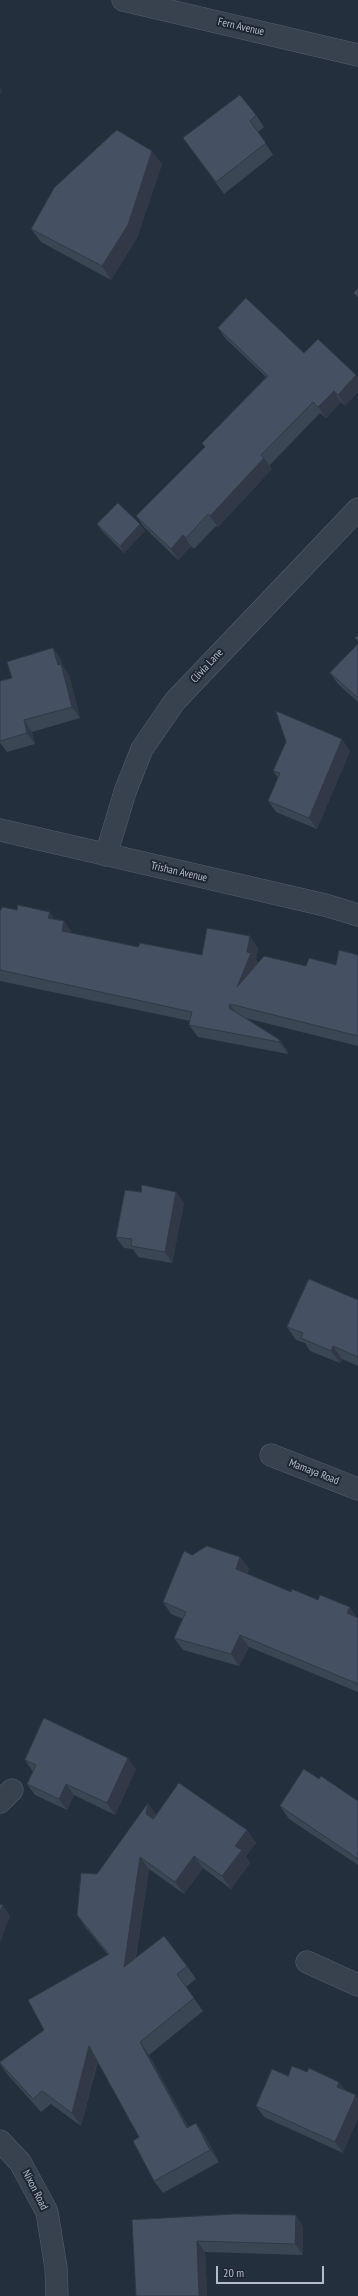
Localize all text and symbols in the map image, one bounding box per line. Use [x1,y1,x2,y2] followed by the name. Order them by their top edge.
[217,15,265,39] street label: Fern Avenue
[188,646,226,686] street label: Clivia Lane
[150,859,208,885] street label: Trishan Avenue
[287,1456,341,1488] street label: Mamaya Road
[19,2168,51,2212] street label: Nixon Road
[218,2258,326,2284] scale bar
[223,2265,244,2280] text: 20 m

